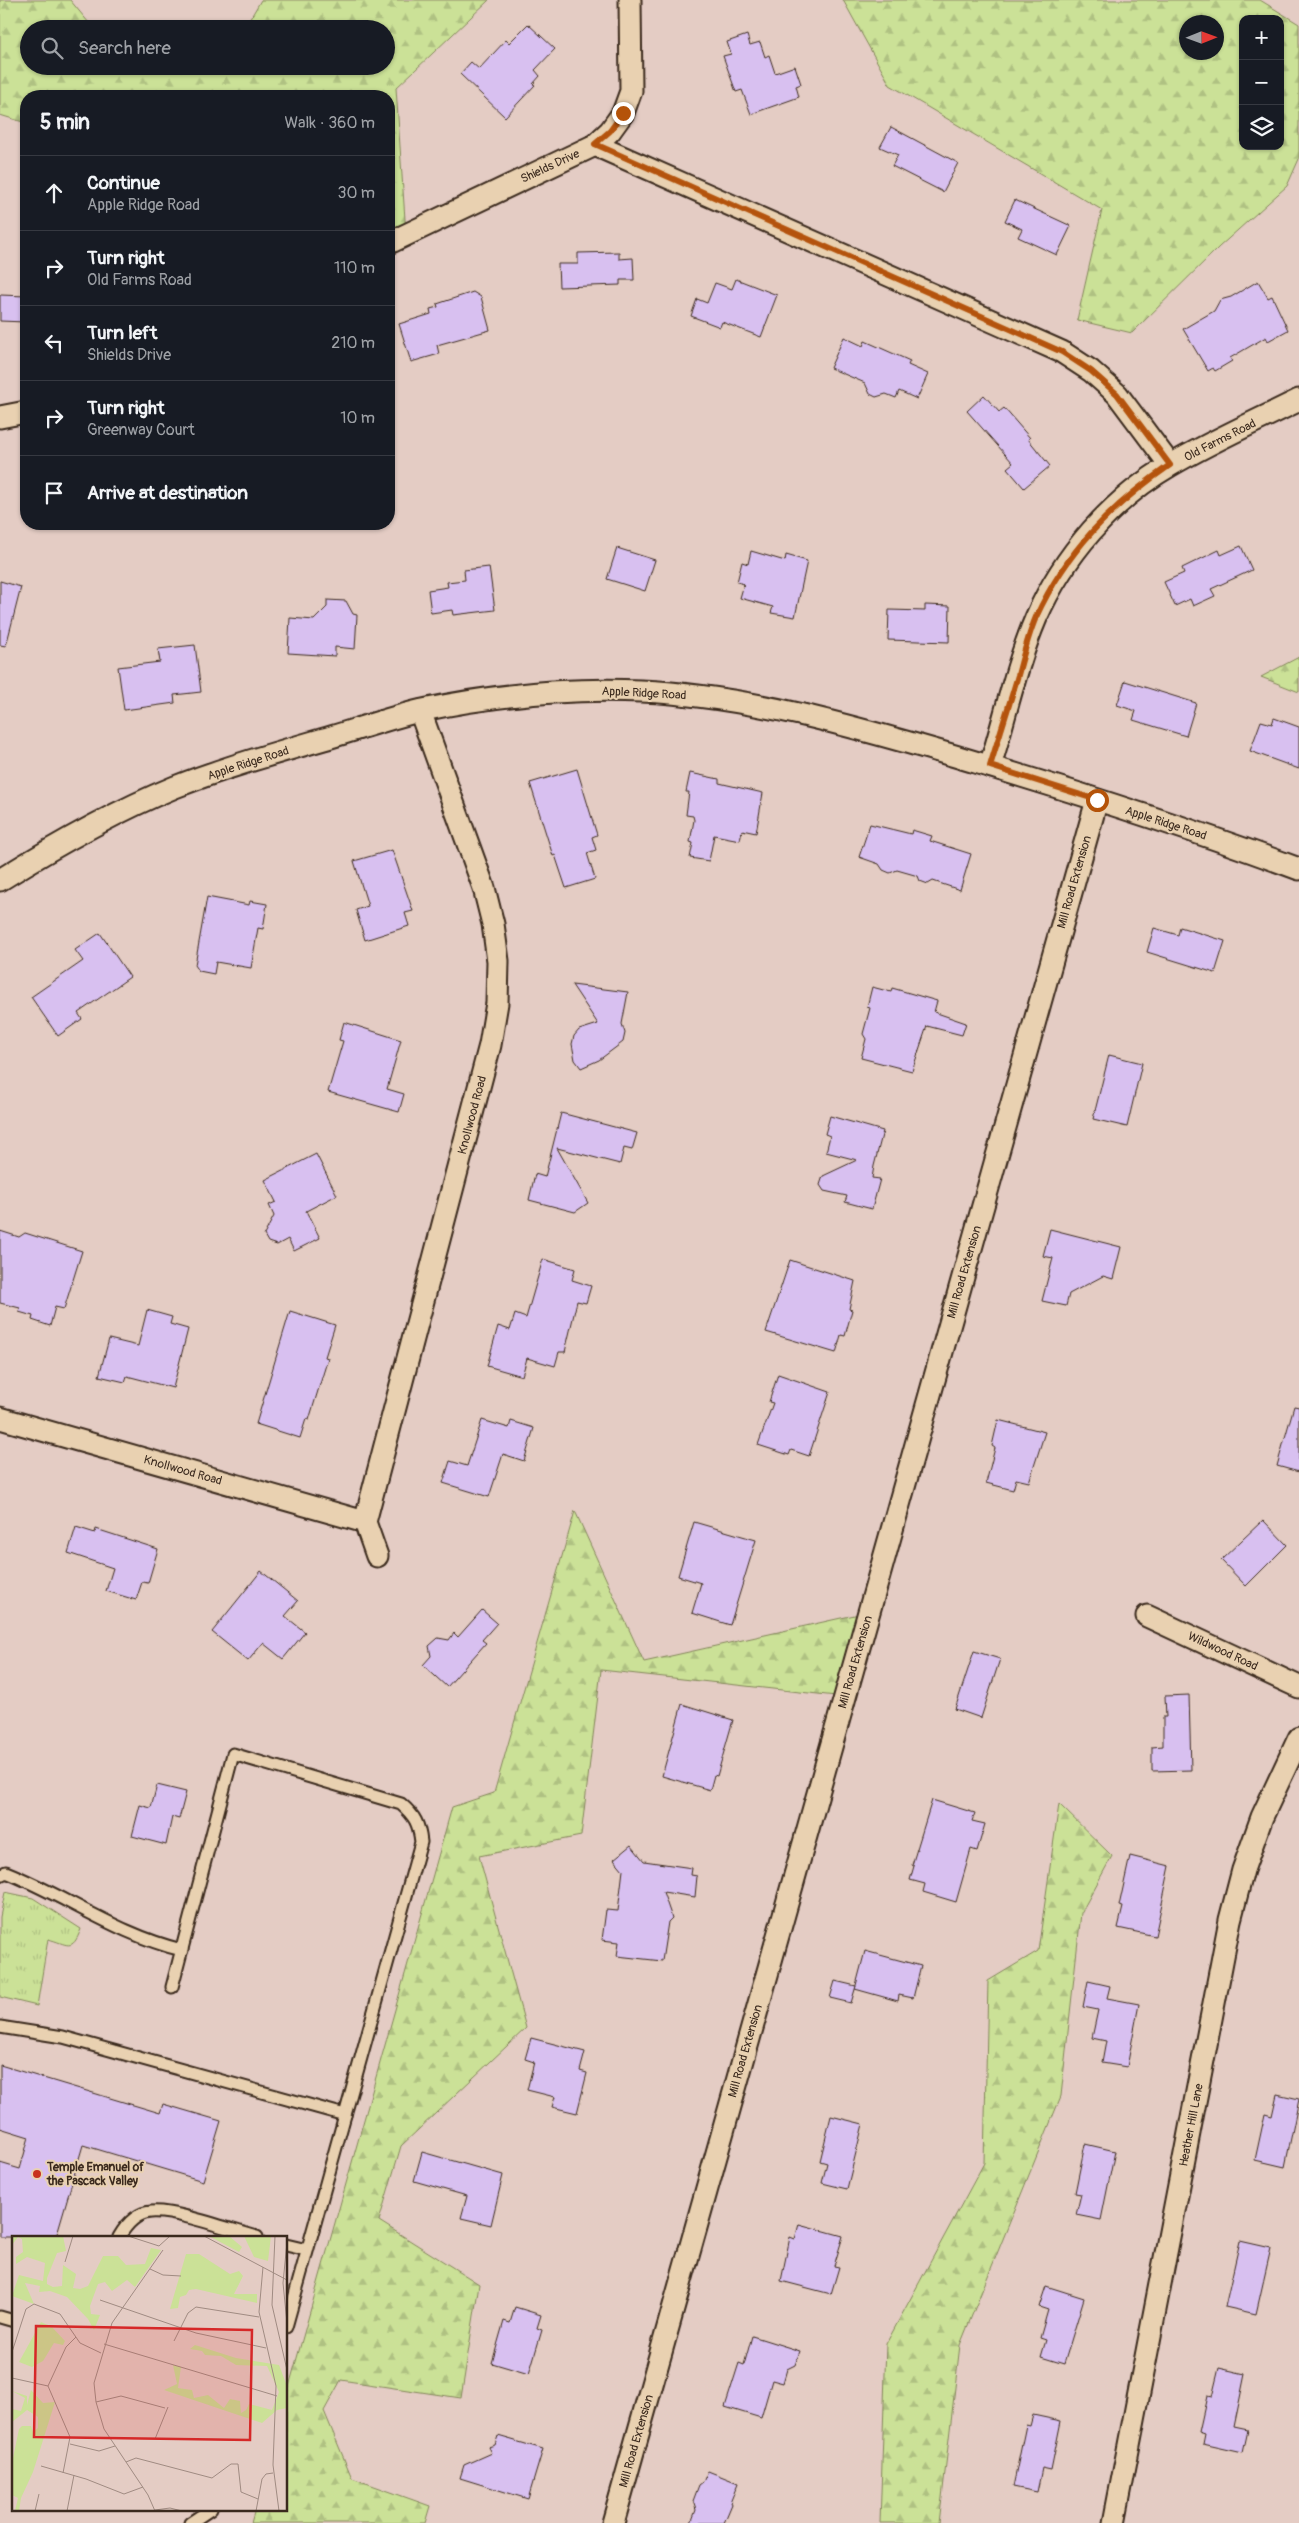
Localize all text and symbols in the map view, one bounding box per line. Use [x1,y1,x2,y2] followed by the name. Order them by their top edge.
[1179,15,1224,60] north arrow
[1239,15,1284,150] map controls
[1239,15,1284,60] button: +
[20,20,395,75] search box
[38,34,66,62] icon: search
[78,36,171,60] text: Search here
[1239,60,1284,105] button: −
[612,102,635,125] route end
[1239,105,1284,150] button: layers
[40,109,90,136] text: 5 min
[284,113,375,133] text: Walk · 360 m
[518,146,582,187] street label: Shields Drive
[87,171,160,195] text: Continue
[40,179,68,207] icon: ahead
[337,183,375,203] text: 30 m
[87,195,200,215] text: Apple Ridge Road
[87,246,165,270] text: Turn right
[40,254,68,282] icon: right
[334,258,375,278] text: 110 m
[87,270,192,290] text: Old Farms Road
[87,321,157,345] text: Turn left
[40,329,68,357] icon: left
[331,333,375,353] text: 210 m
[87,345,171,365] text: Shields Drive
[87,396,165,420] text: Turn right
[40,404,68,432] icon: right
[340,408,375,428] text: 10 m
[1182,416,1259,465] street label: Old Farms Road
[87,420,195,440] text: Greenway Court
[40,479,68,507] icon: arrive
[87,481,248,505] text: Arrive at destination
[601,684,687,703] street label: Apple Ridge Road
[206,743,291,784] street label: Apple Ridge Road
[1086,789,1109,812] route start
[1123,803,1209,844] street label: Apple Ridge Road
[1054,834,1095,930] street label: Mill Road Extension
[455,1074,490,1156] street label: Knollwood Road
[944,1224,985,1320] street label: Mill Road Extension
[142,1452,224,1489] street label: Knollwood Road
[835,1614,876,1710] street label: Mill Road Extension
[1185,1629,1260,1674] street label: Wildwood Road
[725,2003,766,2099] street label: Mill Road Extension
[1176,2082,1207,2168] street label: Heather Hill Lane
[46,2160,144,2189] place label: Temple Emanuel of the Pascack Valley
[31,2168,43,2180] marker: Temple Emanuel of the Pascack Valley
[12,2236,288,2510] inset map
[616,2393,657,2489] street label: Mill Road Extension

